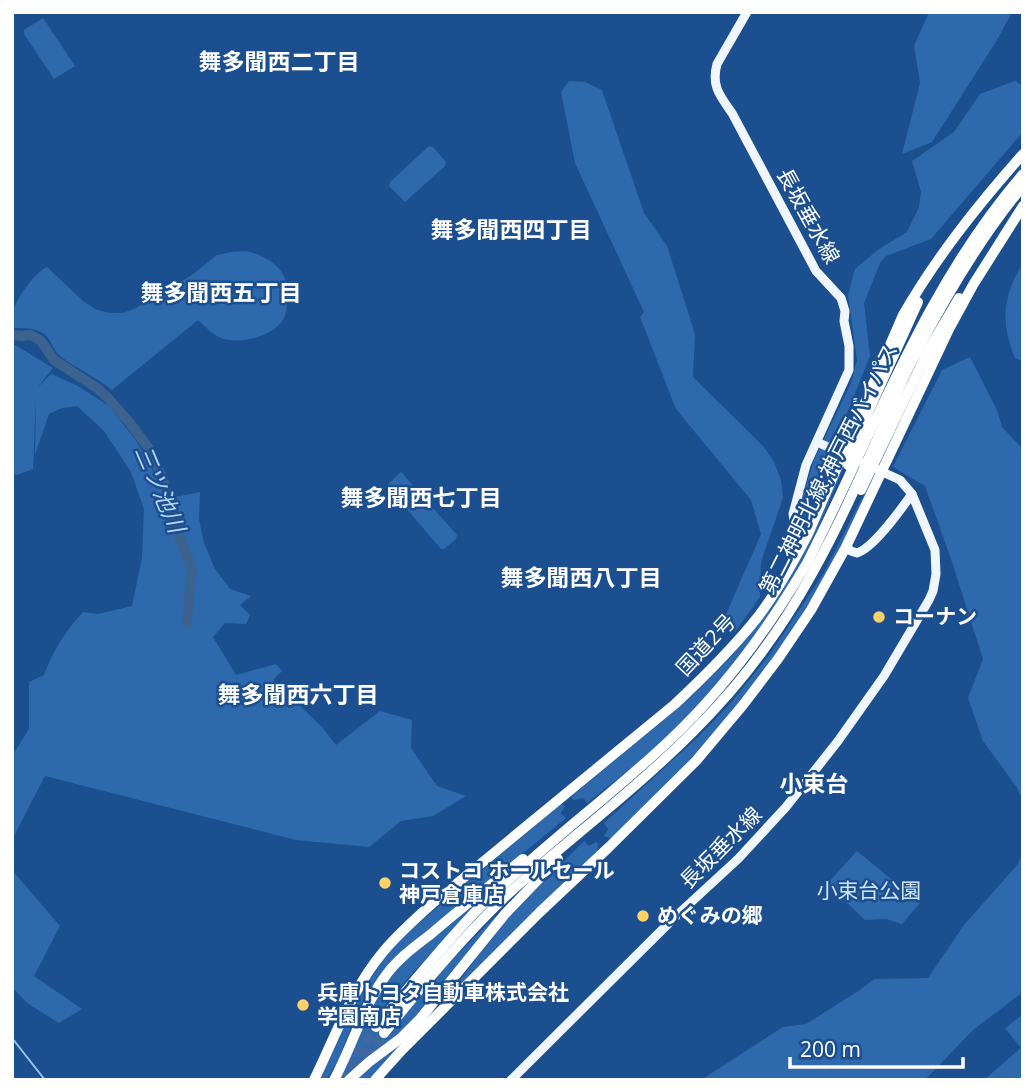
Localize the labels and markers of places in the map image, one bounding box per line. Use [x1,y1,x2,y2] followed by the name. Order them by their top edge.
[893,602,977,630] place label: コーナン
[871,609,887,625] marker: コーナン
[399,856,614,908] place label: コストコ ホールセール 神戸倉庫店
[377,875,393,891] marker: コストコ ホールセール 神戸倉庫店
[657,901,763,929] place label: めぐみの郷
[635,908,651,924] marker: めぐみの郷
[317,978,569,1030] place label: 兵庫トヨタ自動車株式会社 学園南店
[295,997,311,1013] marker: 兵庫トヨタ自動車株式会社 学園南店

